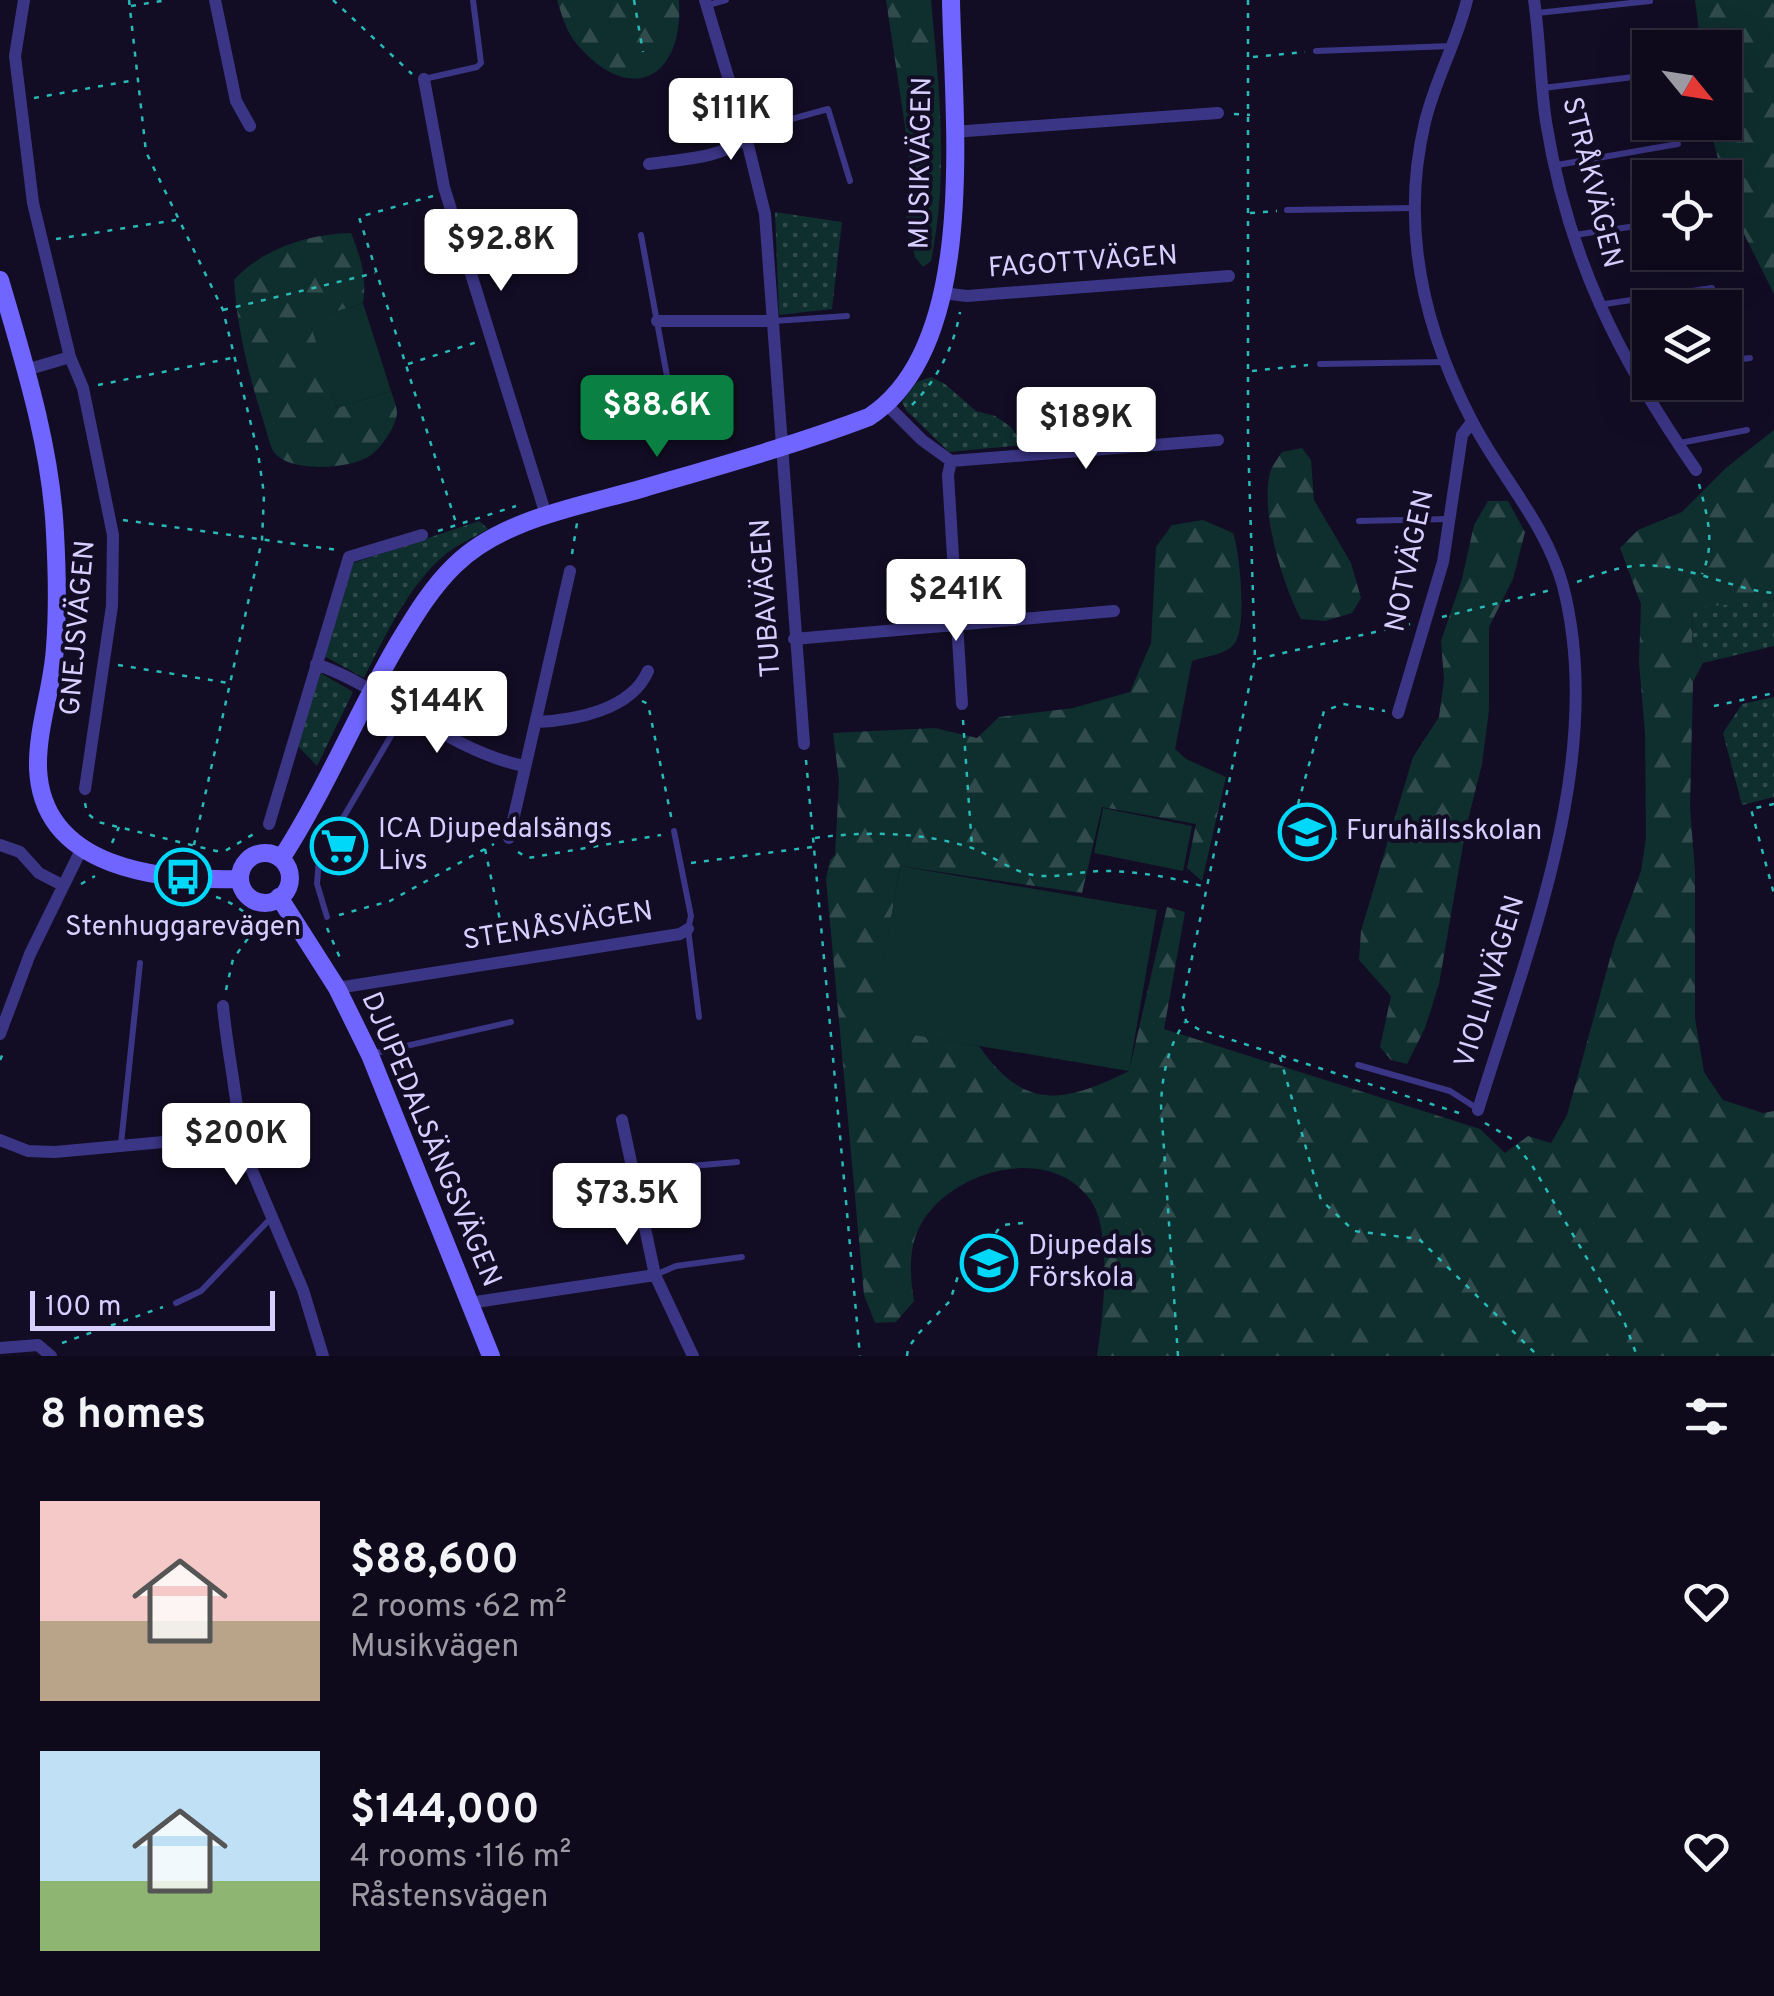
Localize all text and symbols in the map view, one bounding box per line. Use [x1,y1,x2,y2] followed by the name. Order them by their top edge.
[1632,30,1742,140] north arrow
[1632,30,1742,400] map controls
[901,76,942,250] street label: MUSIKVÄGEN
[661,78,801,163] pin: $111K
[691,90,771,130] text: $111K
[1552,94,1631,272] street label: STRÅKVÄGEN
[1632,160,1742,270] button: locate
[420,209,582,294] pin: $92.8K
[447,221,555,261] text: $92.8K
[987,237,1179,288] street label: FAGOTTVÄGEN
[1632,290,1742,400] button: layers
[576,375,738,460] pin: $88.6K
[603,387,711,427] text: $88.6K
[1016,387,1156,472] pin: $189K
[1039,399,1133,439] text: $189K
[1377,487,1444,635] street label: NOTVÄGEN
[743,518,790,679] street label: TUBAVÄGEN
[52,539,105,717] street label: GNEJSVÄGEN
[886,559,1026,644] pin: $241K
[909,571,1003,611] text: $241K
[367,671,507,756] pin: $144K
[389,683,485,723] text: $144K
[1277,802,1337,862] school or university icon: Furuhällsskolan
[378,812,612,880] place label: ICA Djupedalsängs Livs
[1346,814,1542,850] place label: Furuhällsskolan
[309,816,369,876] supermarket icon: ICA Djupedalsängs Livs
[153,847,213,907] bus stop icon: Stenhuggarevägen
[1447,891,1534,1073] street label: VIOLINVÄGEN
[460,893,655,960] street label: STENÅSVÄGEN
[65,910,301,946] place label: Stenhuggarevägen
[352,987,509,1293] street label: DJUPEDALSÄNGSVÄGEN
[166,1103,306,1188] pin: $200K
[184,1115,288,1155] text: $200K
[546,1163,708,1248] pin: $73.5K
[575,1175,679,1215] text: $73.5K
[1028,1229,1153,1297] place label: Djupedals Förskola
[959,1233,1019,1293] school or university icon: Djupedals Förskola
[30,1286,275,1330] scale bar
[45,1290,121,1326] text: 100 m
[1679,1389,1734,1444] icon: filters
[40,1390,206,1443] text: 8 homes
[350,1535,519,1588] text: $88,600
[120,1541,240,1661] icon: home
[1679,1574,1734,1629] icon: heart
[350,1588,567,1628] text: 2 rooms · 62 m²
[350,1628,519,1668] text: Musikvägen
[350,1785,540,1838] text: $144,000
[120,1791,240,1911] icon: home
[1679,1824,1734,1879] icon: heart
[350,1838,571,1878] text: 4 rooms · 116 m²
[350,1878,549,1918] text: Råstensvägen

